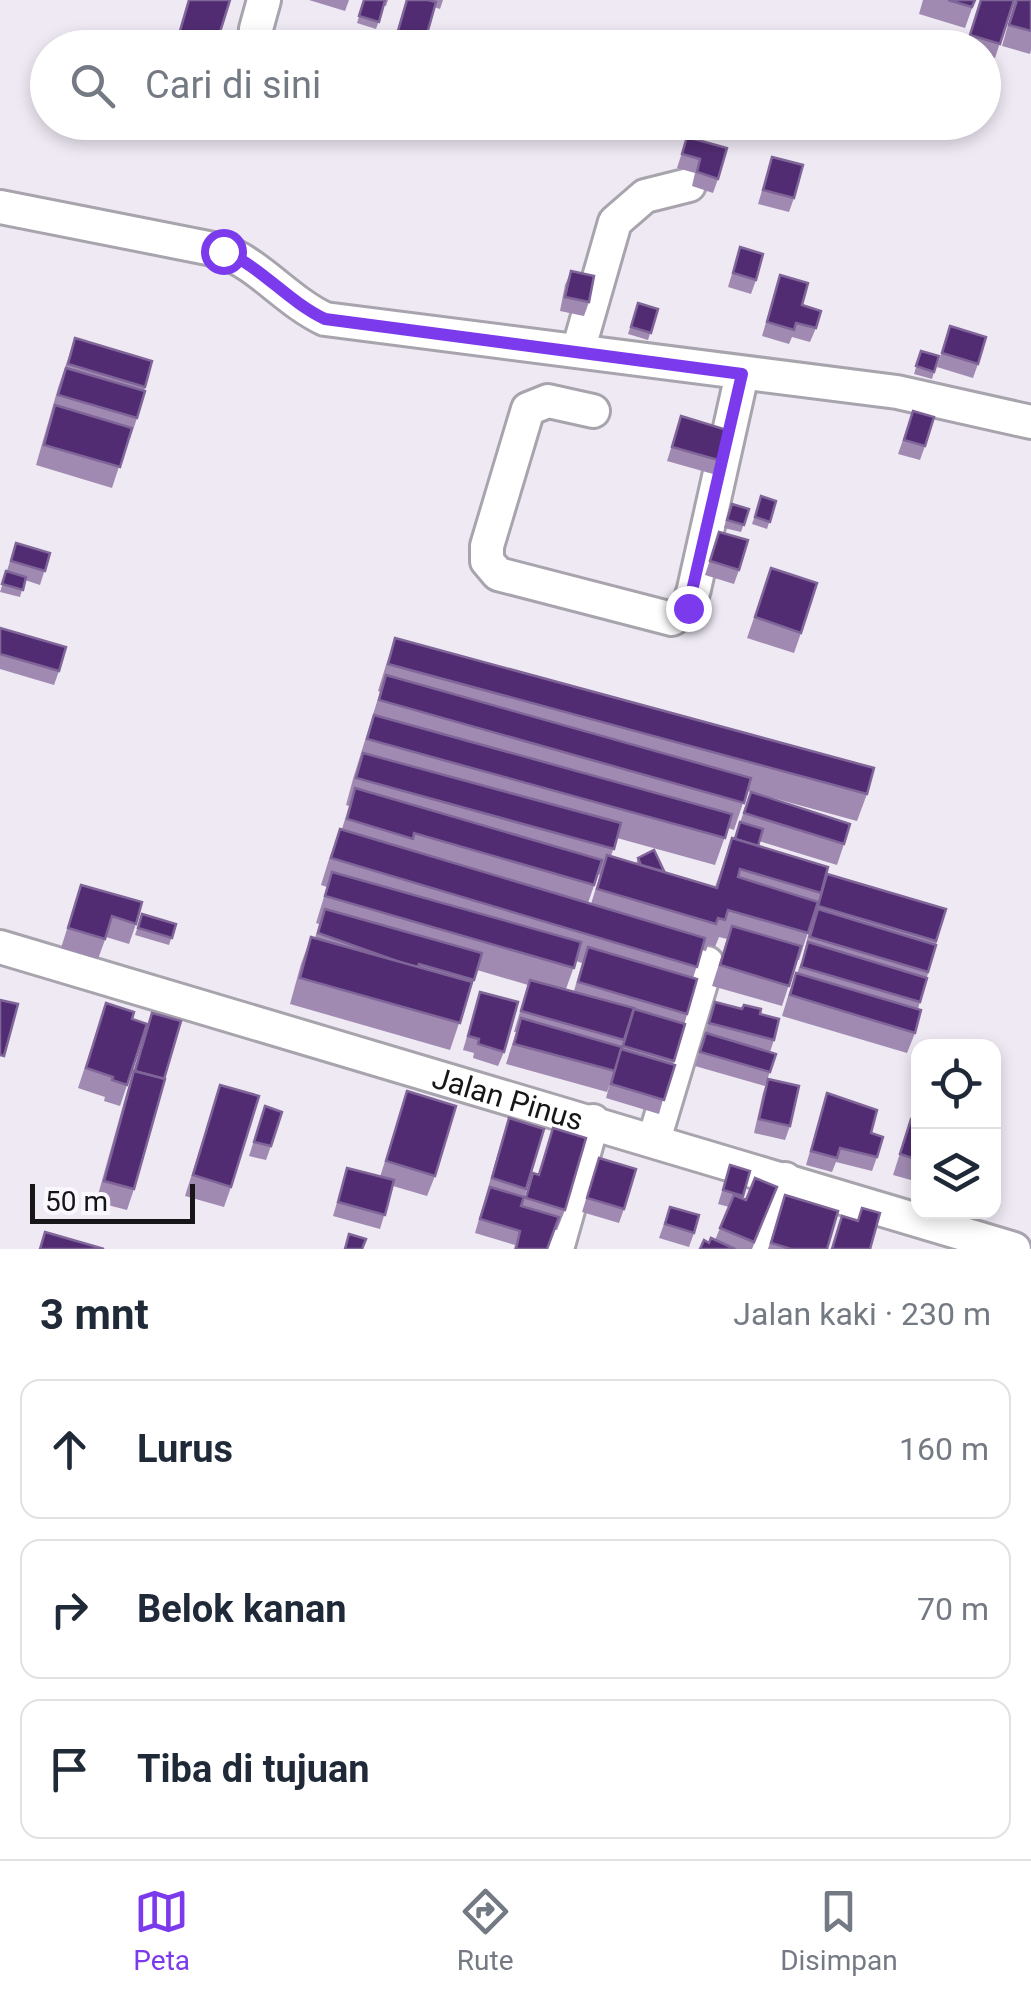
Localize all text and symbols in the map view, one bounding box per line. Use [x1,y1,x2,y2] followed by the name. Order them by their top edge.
[30,30,1001,140] search box
[65,58,120,113] icon: search
[145,63,321,107] text: Cari di sini
[201,229,247,275] route start
[666,586,712,632] route end
[911,1039,1001,1219] map controls
[911,1039,1001,1129] button: locate
[428,1059,587,1137] street label: Jalan Pinus
[911,1129,1001,1219] button: layers
[30,1179,195,1224] scale bar
[45,1185,108,1218] text: 50 m
[40,1290,149,1339] text: 3 mnt
[733,1295,991,1333] text: Jalan kaki · 230 m
[42,1422,97,1477] icon: ahead
[137,1427,233,1471] text: Lurus
[899,1430,989,1468] text: 160 m
[42,1582,97,1637] icon: right
[137,1587,347,1631] text: Belok kanan
[917,1590,989,1628] text: 70 m
[42,1742,97,1797] icon: arrive
[137,1747,370,1791] text: Tiba di tujuan
[133,1884,190,1977] tab: Peta
[457,1884,513,1977] tab: Rute
[780,1884,898,1977] tab: Disimpan

